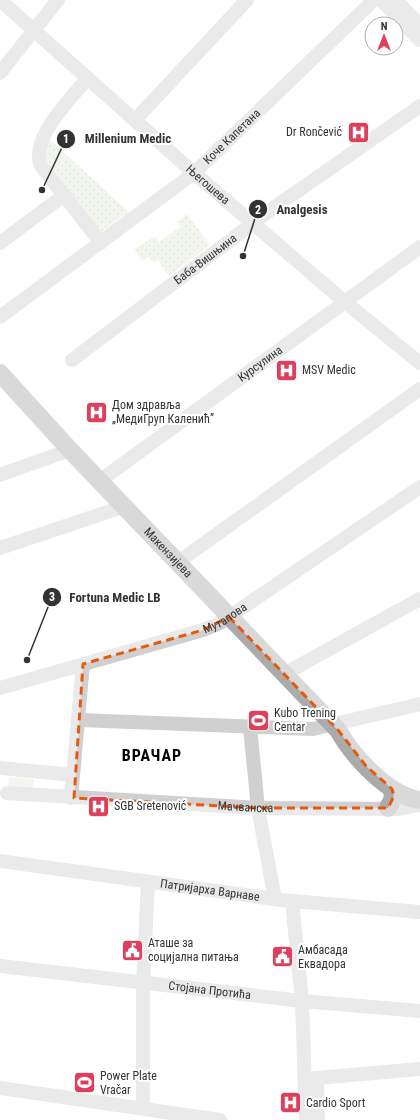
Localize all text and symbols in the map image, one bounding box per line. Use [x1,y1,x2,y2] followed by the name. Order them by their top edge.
[364,16,404,56] north arrow
[381,20,388,33] text: N
[200,106,263,167] street label: Коче Капетана
[345,119,371,145] hospital icon: Dr Rončević
[286,125,342,139] place label: Dr Rončević
[56,126,179,151] callout: Millenium Medic
[85,131,171,146] text: Millenium Medic
[63,132,69,146] text: 1
[183,162,233,207] street label: Његошева
[248,197,335,222] callout: Analgesis
[276,202,328,217] text: Analgesis
[255,203,261,217] text: 2
[171,231,240,287] street label: Баба-Вишњина
[235,343,285,385] street label: Курсулина
[273,357,299,383] hospital icon: MSV Medic
[302,363,356,377] place label: MSV Medic
[112,398,214,426] place label: Дом здравља „МедиГруп Каленић”
[84,399,110,425] hospital icon: Дом здравља „МедиГруп Каленић”
[141,525,195,581] street label: Макензијева
[42,585,169,610] callout: Fortuna Medic LB
[49,590,55,604] text: 3
[69,590,161,605] text: Fortuna Medic LB
[201,600,250,636] street label: Мутапова
[274,706,336,734] place label: Kubo Trening Centar
[246,707,272,733] sports icon: Kubo Trening Centar
[122,746,182,765] district label: ВРАЧАР
[85,793,111,819] hospital icon: SGB Sretenović
[114,799,187,813] place label: SGB Sretenović
[217,799,274,815] street label: Мачванска
[159,876,261,904] street label: Патријарха Варнаве
[148,936,239,964] place label: Аташе за социјална питања
[119,937,145,963] public building icon: Аташе за социјална питања
[298,943,348,971] place label: Амбасада Еквадора
[270,944,296,970] public building icon: Амбасада Еквадора
[168,979,252,1002] street label: Стојана Протића
[100,1069,157,1097] place label: Power Plate Vračar
[72,1070,98,1096] sports icon: Power Plate Vračar
[278,1090,304,1116] hospital icon: Cardio Sport
[306,1096,366,1110] place label: Cardio Sport

